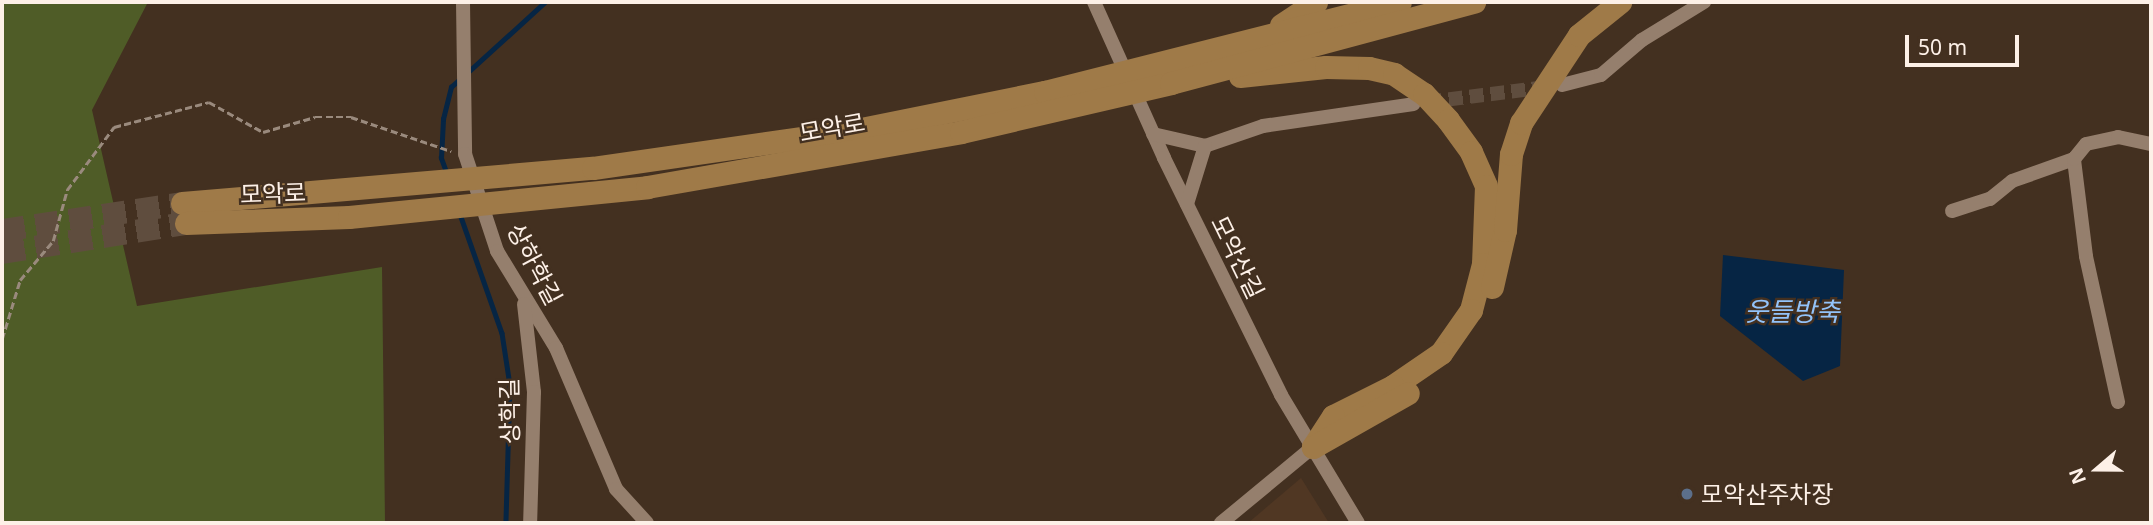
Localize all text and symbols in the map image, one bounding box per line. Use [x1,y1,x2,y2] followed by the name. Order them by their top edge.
[1908,21,2022,65] scale bar
[1918,33,1967,61] text: 50 m
[797,107,867,147] street label: 모악로
[239,177,307,209] street label: 모악로
[1206,211,1270,303] street label: 모악산길
[502,218,568,310] street label: 상하학길
[1744,296,1840,328] water label: 웃들방축
[494,378,524,444] street label: 상학길
[2062,434,2132,504] north arrow
[2062,464,2092,488] text: N
[1701,480,1833,508] place label: 모악산주차장
[1679,486,1695,502] marker: 모악산주차장

